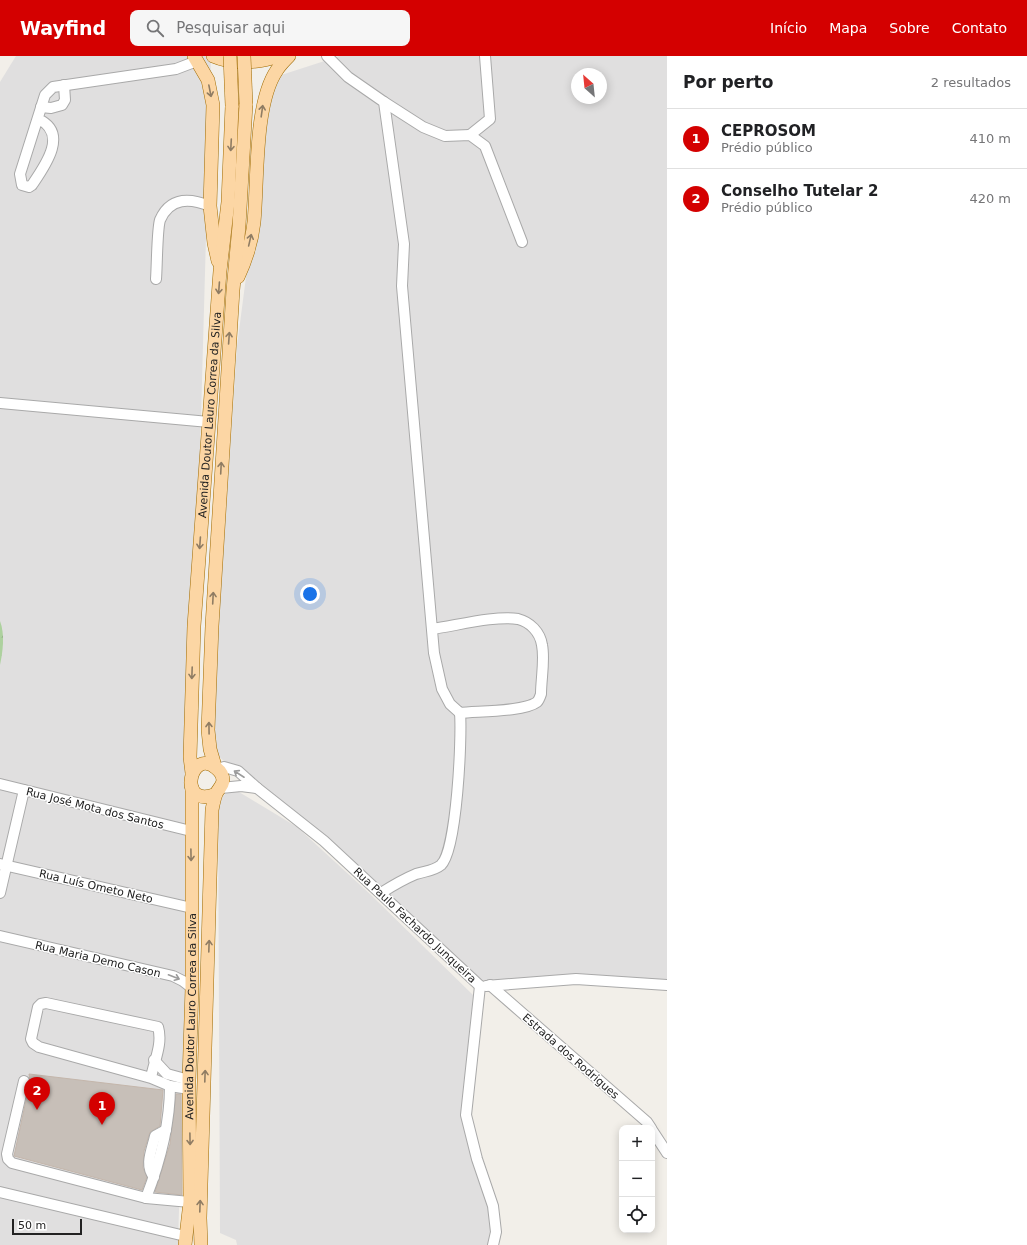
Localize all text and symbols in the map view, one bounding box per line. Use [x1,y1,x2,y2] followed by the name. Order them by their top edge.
[130,10,410,46] search box
[20,17,106,39] text: Wayfind
[144,17,166,39] icon: search
[176,19,285,37] text: Pesquisar aqui
[770,20,807,36] text: Início
[829,20,867,36] text: Mapa
[889,20,930,36] text: Sobre
[952,20,1007,36] text: Contato
[571,68,607,104] north arrow
[683,72,773,92] text: Por perto
[931,75,1011,90] text: 2 resultados
[206,84,214,97] one-way arrow
[258,105,266,118] one-way arrow
[721,122,816,140] text: CEPROSOM
[691,131,701,146] text: 1
[969,131,1011,146] text: 410 m
[228,138,235,151] one-way arrow
[721,140,813,155] text: Prédio público
[721,182,878,200] text: Conselho Tutelar 2
[691,191,701,206] text: 2
[969,191,1011,206] text: 420 m
[721,200,813,215] text: Prédio público
[246,234,254,247] one-way arrow
[216,281,223,294] one-way arrow
[196,311,224,518] street label: Avenida Doutor Lauro Correa da Silva
[226,332,233,345] one-way arrow
[217,462,224,475] one-way arrow
[196,536,203,549] one-way arrow
[300,584,320,604] your location
[210,592,217,605] one-way arrow
[189,666,196,679] one-way arrow
[205,722,213,735] one-way arrow
[233,769,245,777] one-way arrow
[25,785,165,832] street label: Rua José Mota dos Santos
[187,848,195,861] one-way arrow
[351,865,479,986] street label: Rua Paulo Fachardo Junqueira
[38,867,154,906] street label: Rua Luís Ometo Neto
[183,913,199,1120] street label: Avenida Doutor Lauro Correa da Silva
[34,939,162,980] street label: Rua Maria Demo Cason
[206,940,213,953] one-way arrow
[168,973,180,981] one-way arrow
[520,1011,622,1102] street label: Estrada dos Rodrigues
[201,1070,209,1083] one-way arrow
[24,1077,50,1110] pin: 2
[89,1092,115,1125] pin: 1
[619,1125,655,1233] map controls
[619,1125,655,1161] button: +
[186,1132,194,1145] one-way arrow
[619,1161,655,1197] button: −
[619,1197,655,1233] button: locate
[196,1200,204,1213] one-way arrow
[12,1217,82,1236] scale bar
[18,1219,46,1232] text: 50 m

